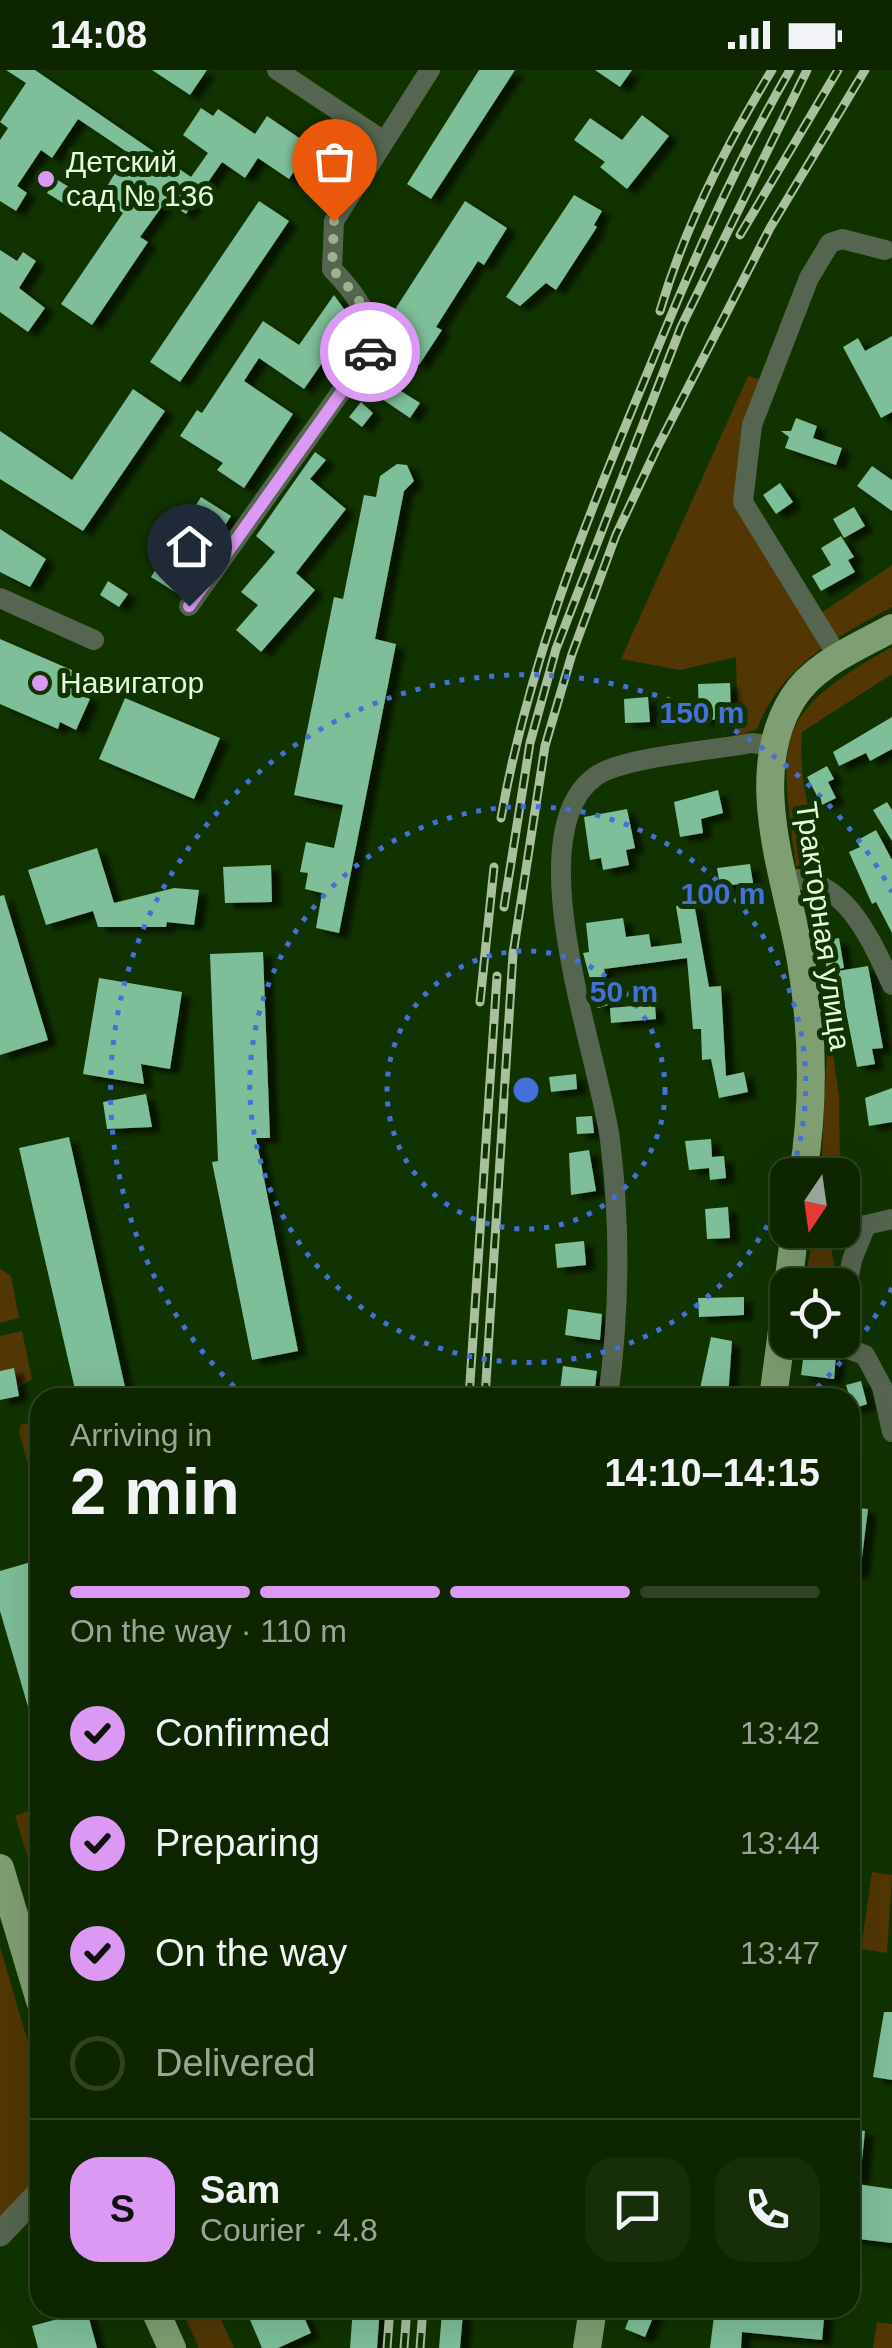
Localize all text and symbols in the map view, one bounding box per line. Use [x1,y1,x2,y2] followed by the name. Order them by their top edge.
[50,14,147,56] text: 14:08
[292,119,377,222] pin
[307,134,362,189] icon: bag
[66,145,214,212] place label: Детский сад № 136
[35,168,57,190] marker: Детский сад № 136
[320,302,420,402] courier
[343,325,398,380] icon: car
[147,504,232,607] pin
[162,519,217,574] icon: home
[60,666,204,699] place label: Навигатор
[29,672,51,694] marker: Навигатор
[659,696,745,729] text: 150 m
[790,800,857,1053] street label: Тракторная улица
[680,877,766,910] text: 100 m
[590,975,658,1008] text: 50 m
[508,1072,544,1108] centre of rings
[770,1158,860,1248] north arrow
[770,1158,860,1358] map controls
[770,1268,860,1358] button: locate
[70,1417,212,1453] text: Arriving in
[604,1452,820,1494] text: 14:10–14:15
[70,1455,240,1528] text: 2 min
[70,1613,347,1649] text: On the way · 110 m
[70,1706,125,1761] icon: check
[155,1712,330,1754] text: Confirmed
[740,1715,820,1751] text: 13:42
[70,1816,125,1871] icon: check
[155,1822,320,1864] text: Preparing
[740,1825,820,1861] text: 13:44
[70,1926,125,1981] icon: check
[155,1932,347,1974] text: On the way
[740,1935,820,1971] text: 13:47
[155,2042,316,2084] text: Delivered
[585,2157,690,2262] button: chat
[715,2157,820,2262] button: phone
[200,2169,280,2211] text: Sam
[110,2188,135,2230] text: S
[200,2212,378,2248] text: Courier · 4.8

